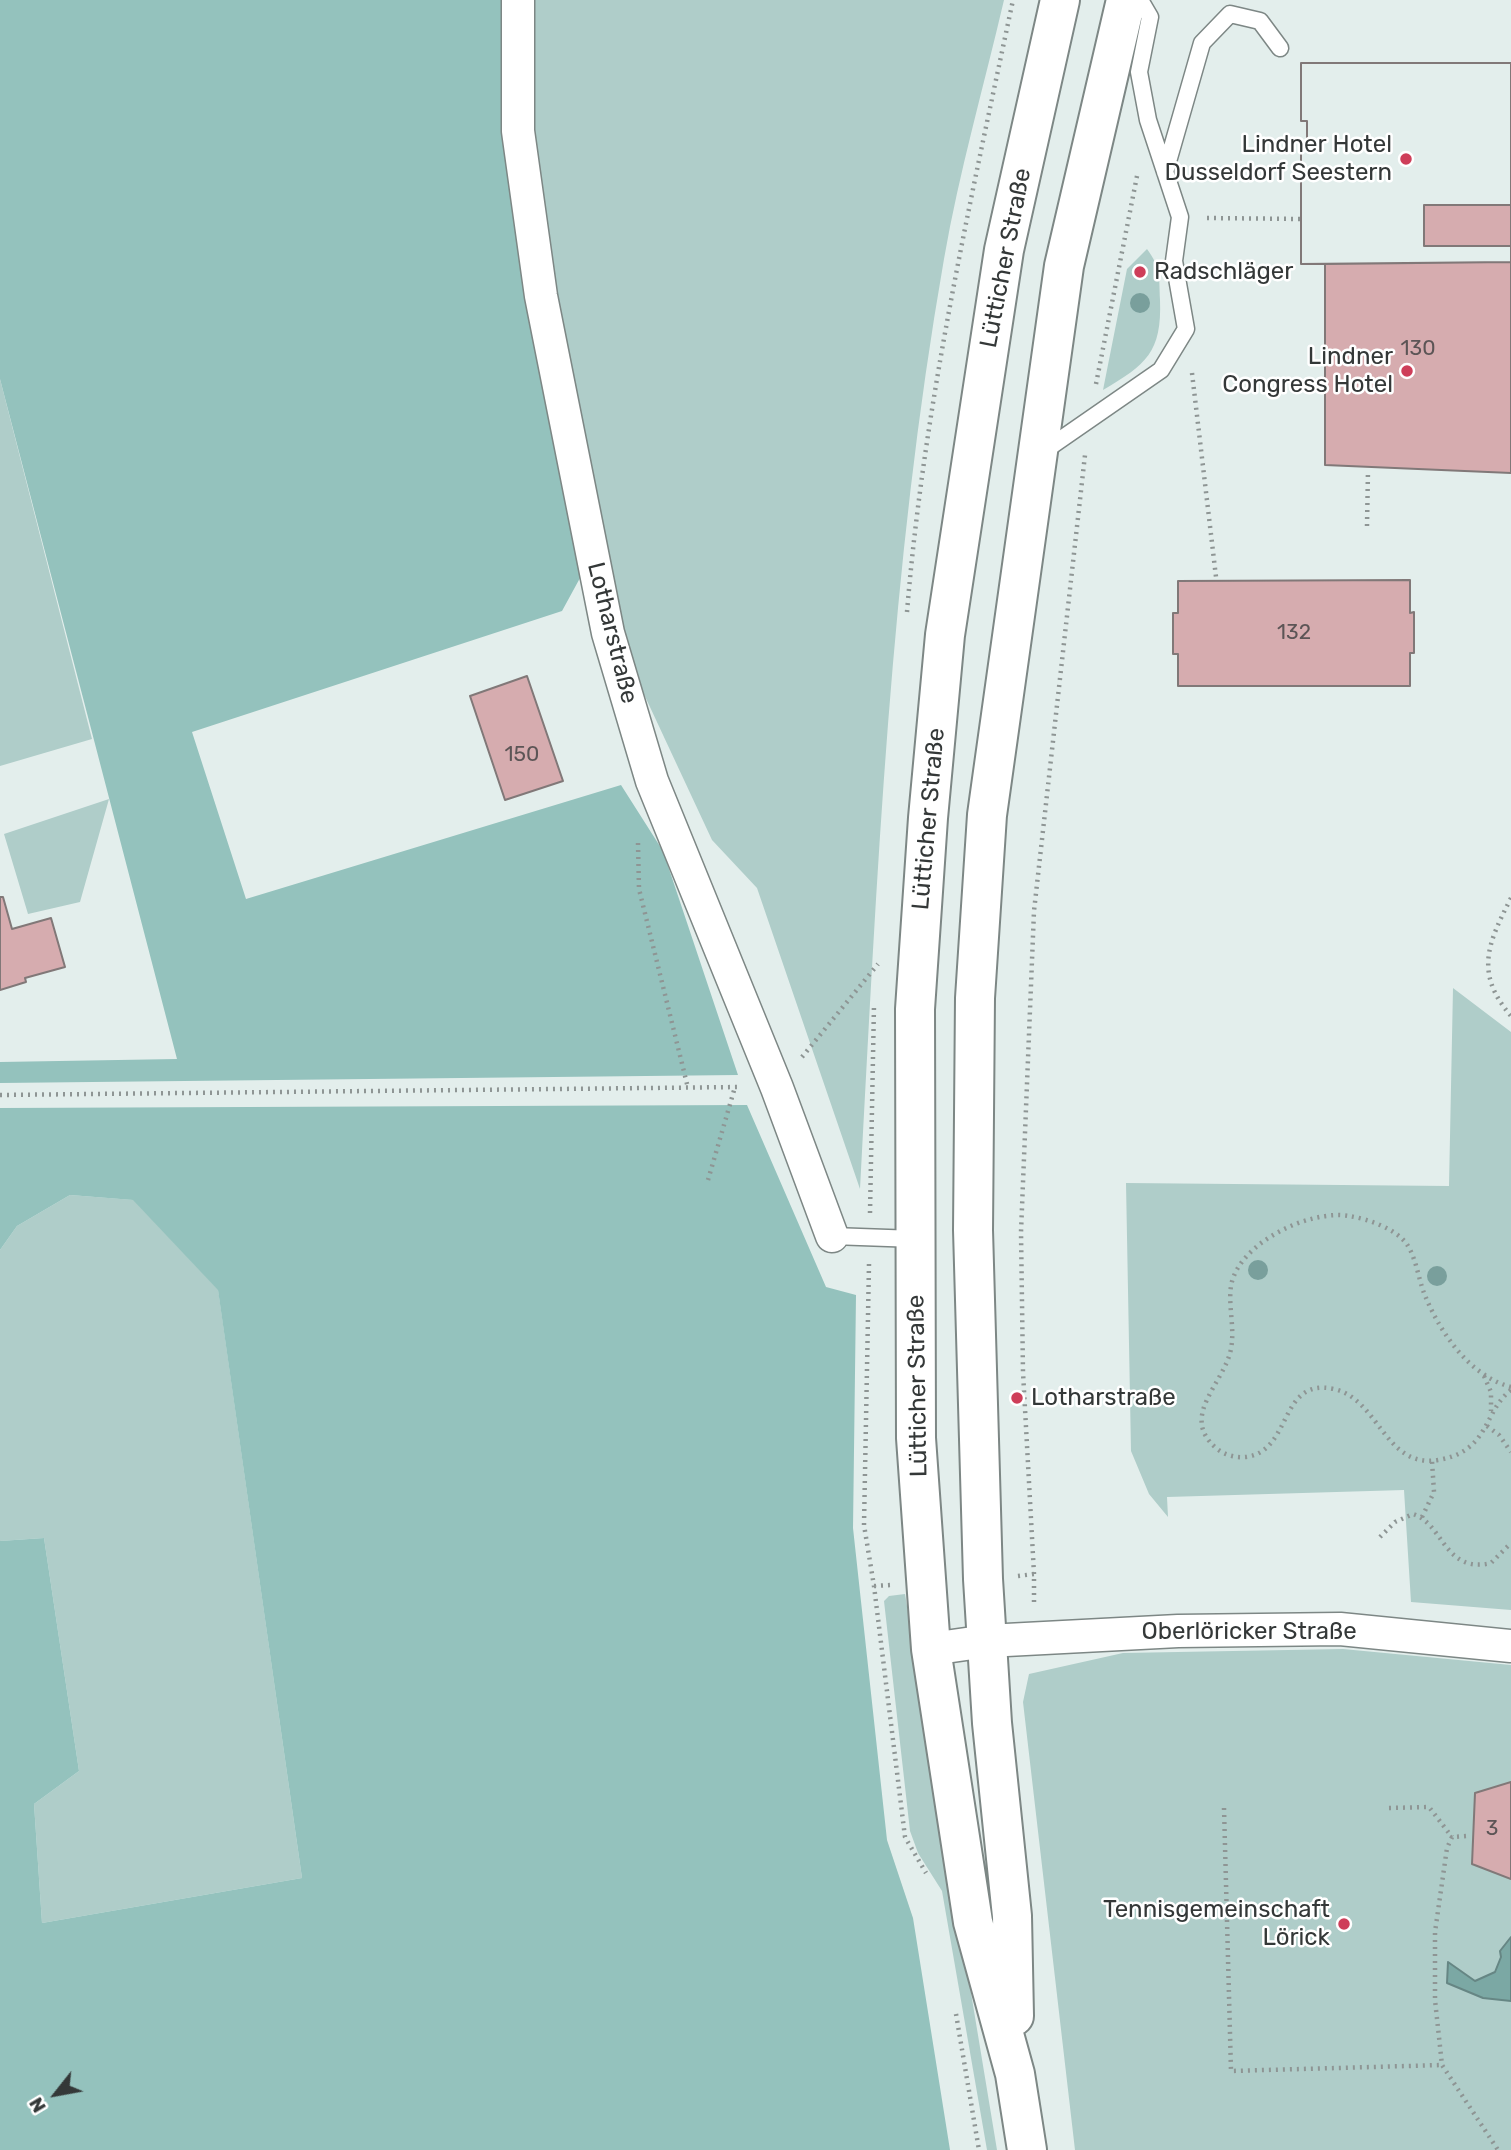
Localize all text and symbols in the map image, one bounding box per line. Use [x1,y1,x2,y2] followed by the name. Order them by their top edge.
[1164,131,1392,187] place label: Lindner Hotel Dusseldorf Seestern
[1398,151,1414,167] marker: Lindner Hotel Dusseldorf Seestern
[974,166,1038,350] street label: Lütticher Straße
[1154,258,1293,286] place label: Radschläger
[1132,264,1148,280] marker: Radschläger
[1401,336,1435,362] house number: 130
[1222,343,1393,399] place label: Lindner Congress Hotel
[1399,363,1415,379] marker: Lindner Congress Hotel
[581,559,643,707] street label: Lotharstraße
[1277,620,1311,646] house number: 132
[907,727,951,911] street label: Lütticher Straße
[505,742,539,768] house number: 150
[902,1295,934,1477] street label: Lütticher Straße
[1031,1384,1176,1412] place label: Lotharstraße
[1009,1390,1025,1406] marker: Lotharstraße
[1141,1618,1357,1646] street label: Oberlöricker Straße
[1486,1816,1498,1842] house number: 3
[1103,1896,1330,1952] place label: Tennisgemeinschaft Lörick
[1336,1916,1352,1932] marker: Tennisgemeinschaft Lörick
[21,2059,91,2129] north arrow
[24,2093,51,2117] text: N

